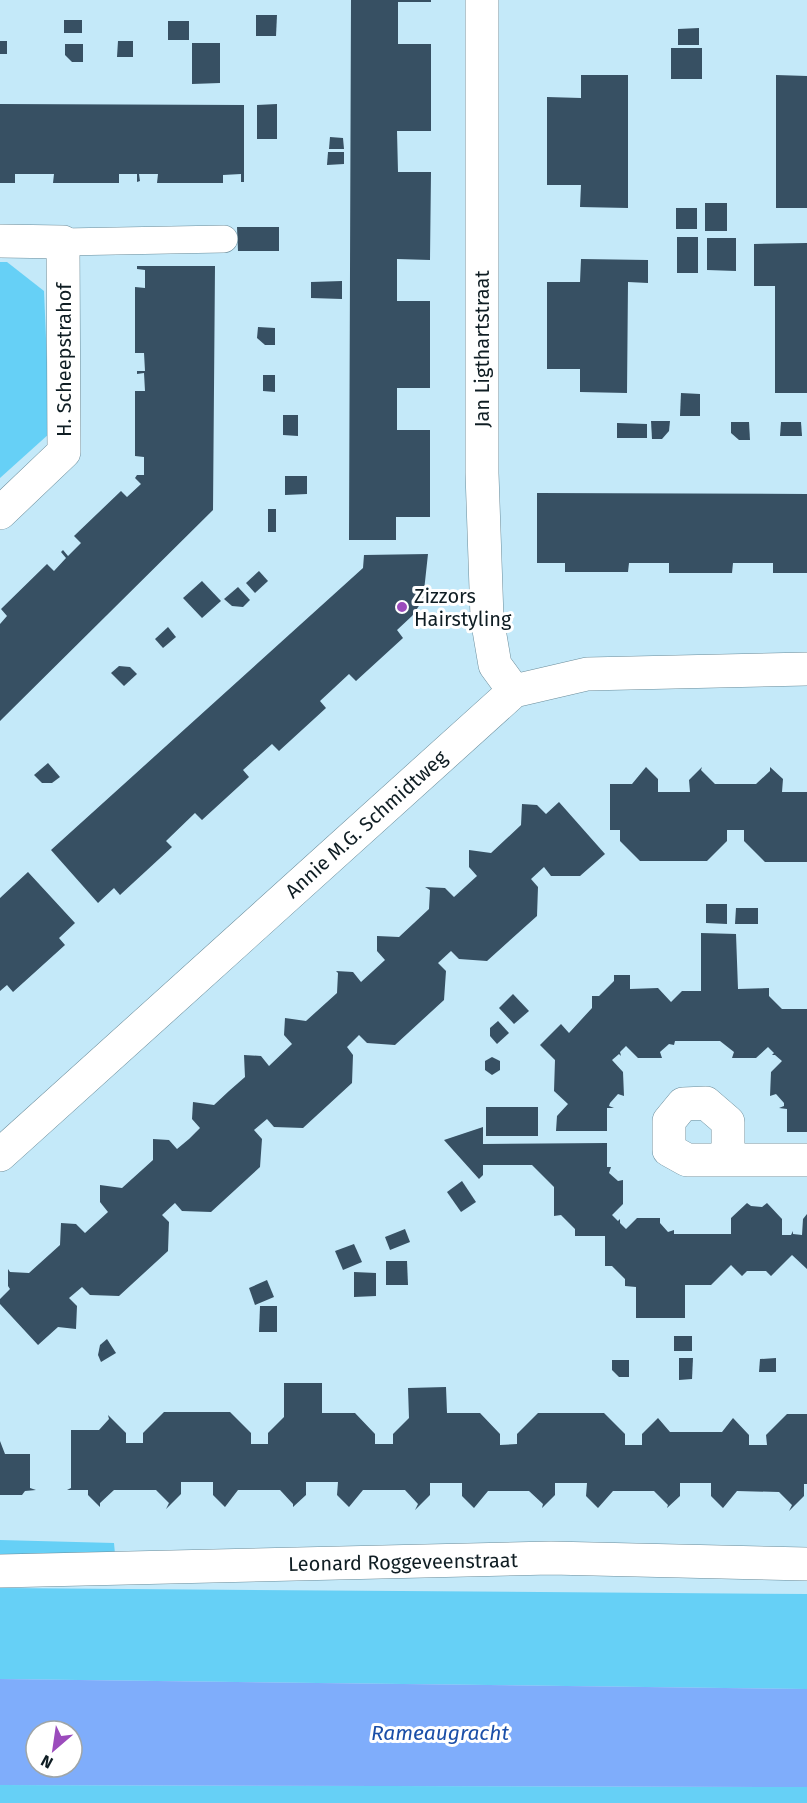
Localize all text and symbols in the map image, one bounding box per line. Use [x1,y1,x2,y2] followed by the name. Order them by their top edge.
[470,270,494,428] street label: Jan Ligthartstraat
[52,282,76,437] street label: H. Scheepstrahof
[414,584,512,631] place label: Zizzors Hairstyling
[395,600,409,614] marker: Zizzors Hairstyling
[280,745,452,903] street label: Annie M.G. Schmidtweg
[288,1548,519,1576] street label: Leonard Roggeveenstraat
[24,1719,84,1779] north arrow
[371,1720,509,1746] water label: Rameaugracht
[38,1751,56,1773] text: N

